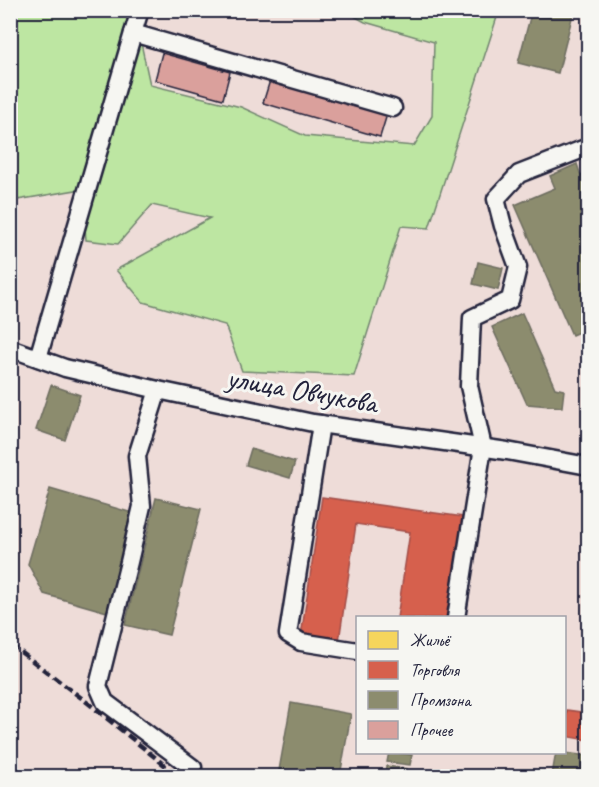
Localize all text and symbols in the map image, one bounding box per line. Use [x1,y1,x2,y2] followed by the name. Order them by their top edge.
[222,358,383,422] street label: улица Овчукова
[356,616,566,754] legend
[410,629,452,651] text: Жильё
[410,659,461,681] text: Торговля
[410,689,472,711] text: Промзона
[410,719,453,741] text: Прочее

